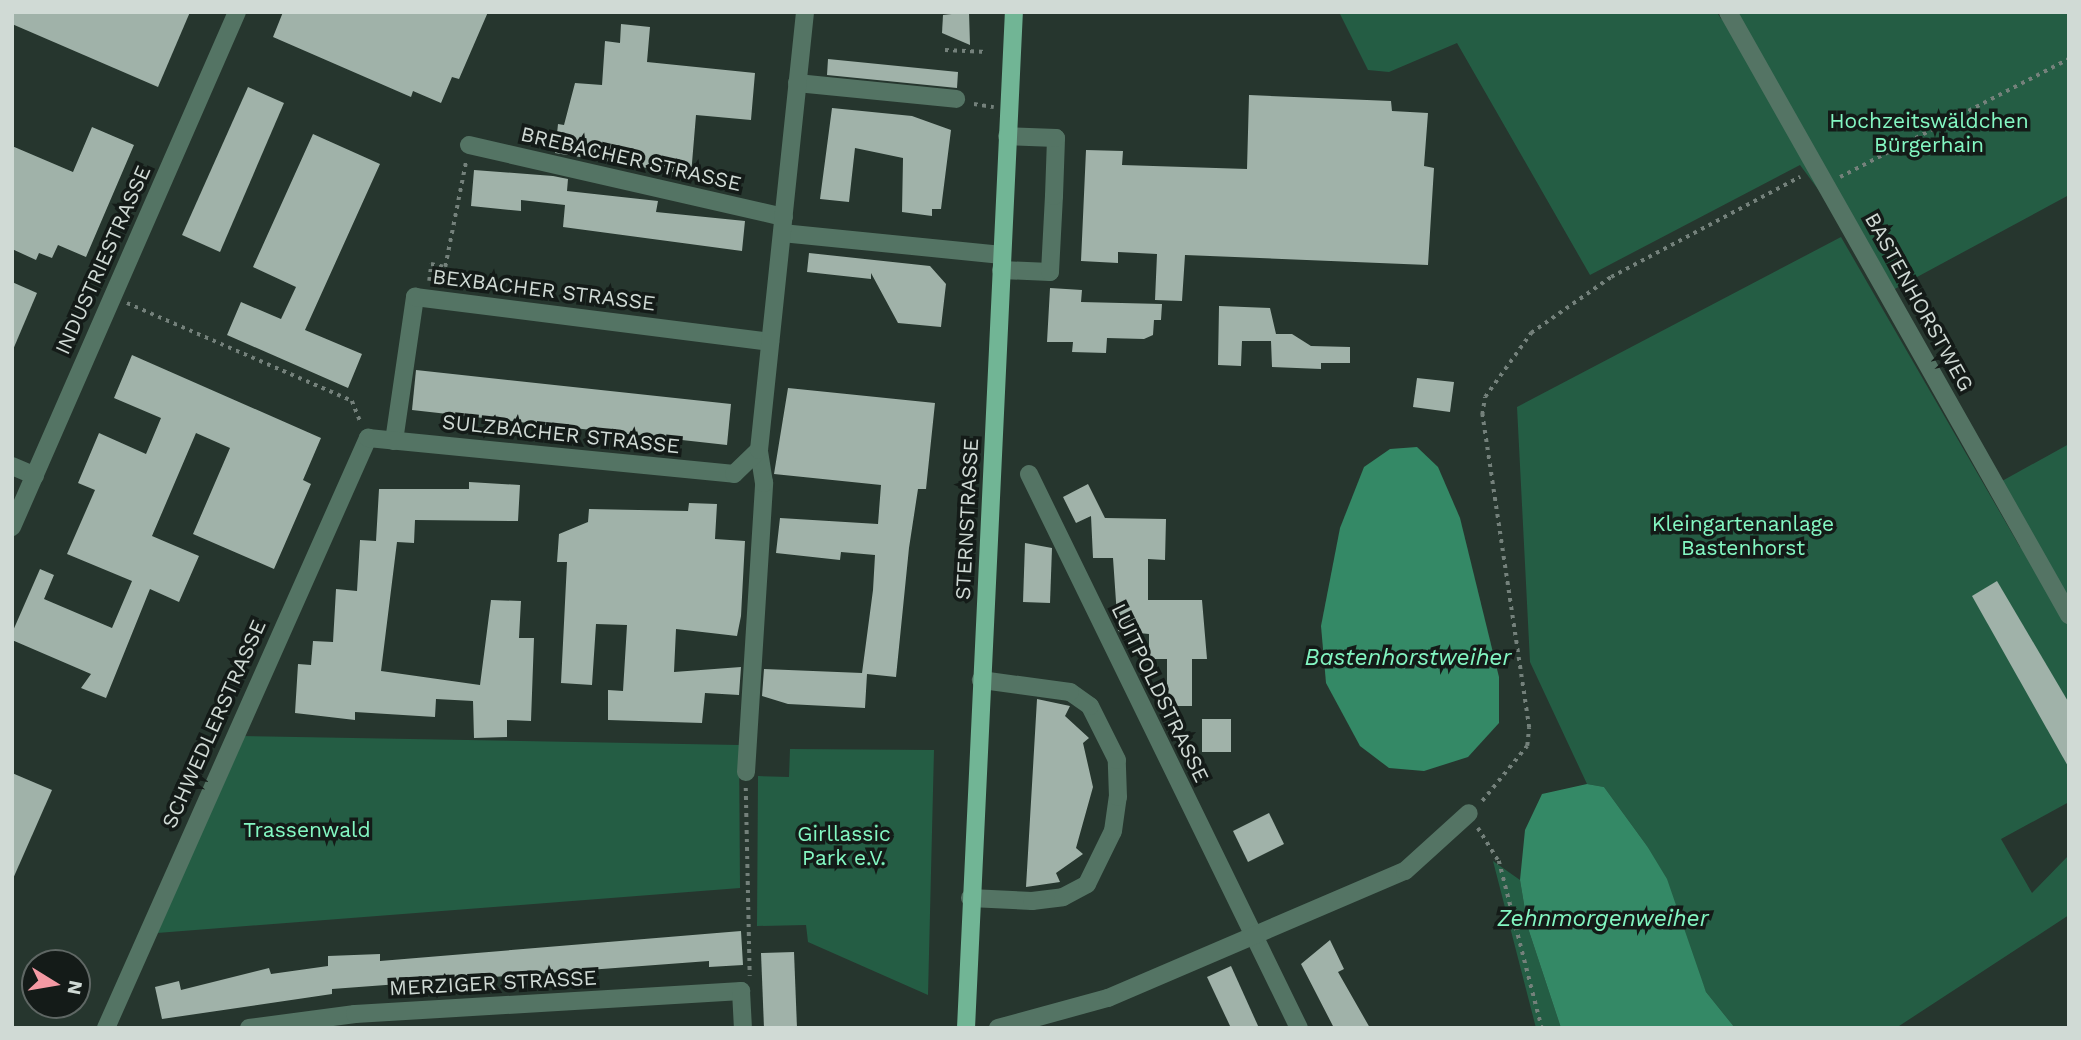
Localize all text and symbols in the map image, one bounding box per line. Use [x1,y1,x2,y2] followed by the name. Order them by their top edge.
[1829,108,2029,158] park label: Hochzeitswäldchen Bürgerhain
[518,121,744,197] street label: BREBACHER STRASSE
[50,162,156,358] street label: INDUSTRIESTRASSE
[1859,208,1979,396] street label: BASTENHORSTWEG
[431,264,657,316] street label: BEXBACHER STRASSE
[441,409,681,459] street label: SULZBACHER STRASSE
[950,438,984,600] street label: STERNSTRASSE
[1652,511,1834,561] park label: Kleingartenanlage Bastenhorst
[1106,600,1214,786] street label: LUITPOLDSTRASSE
[157,616,271,832] street label: SCHWEDLERSTRASSE
[1305,644,1511,672] water label: Bastenhorstweiher
[243,817,371,843] park label: Trassenwald
[797,821,891,871] park label: Girllassic Park e.V.
[1497,905,1709,933] water label: Zehnmorgenweiher
[21,949,91,1019] north arrow
[389,965,597,1001] street label: MERZIGER STRASSE
[63,979,88,997] text: N

